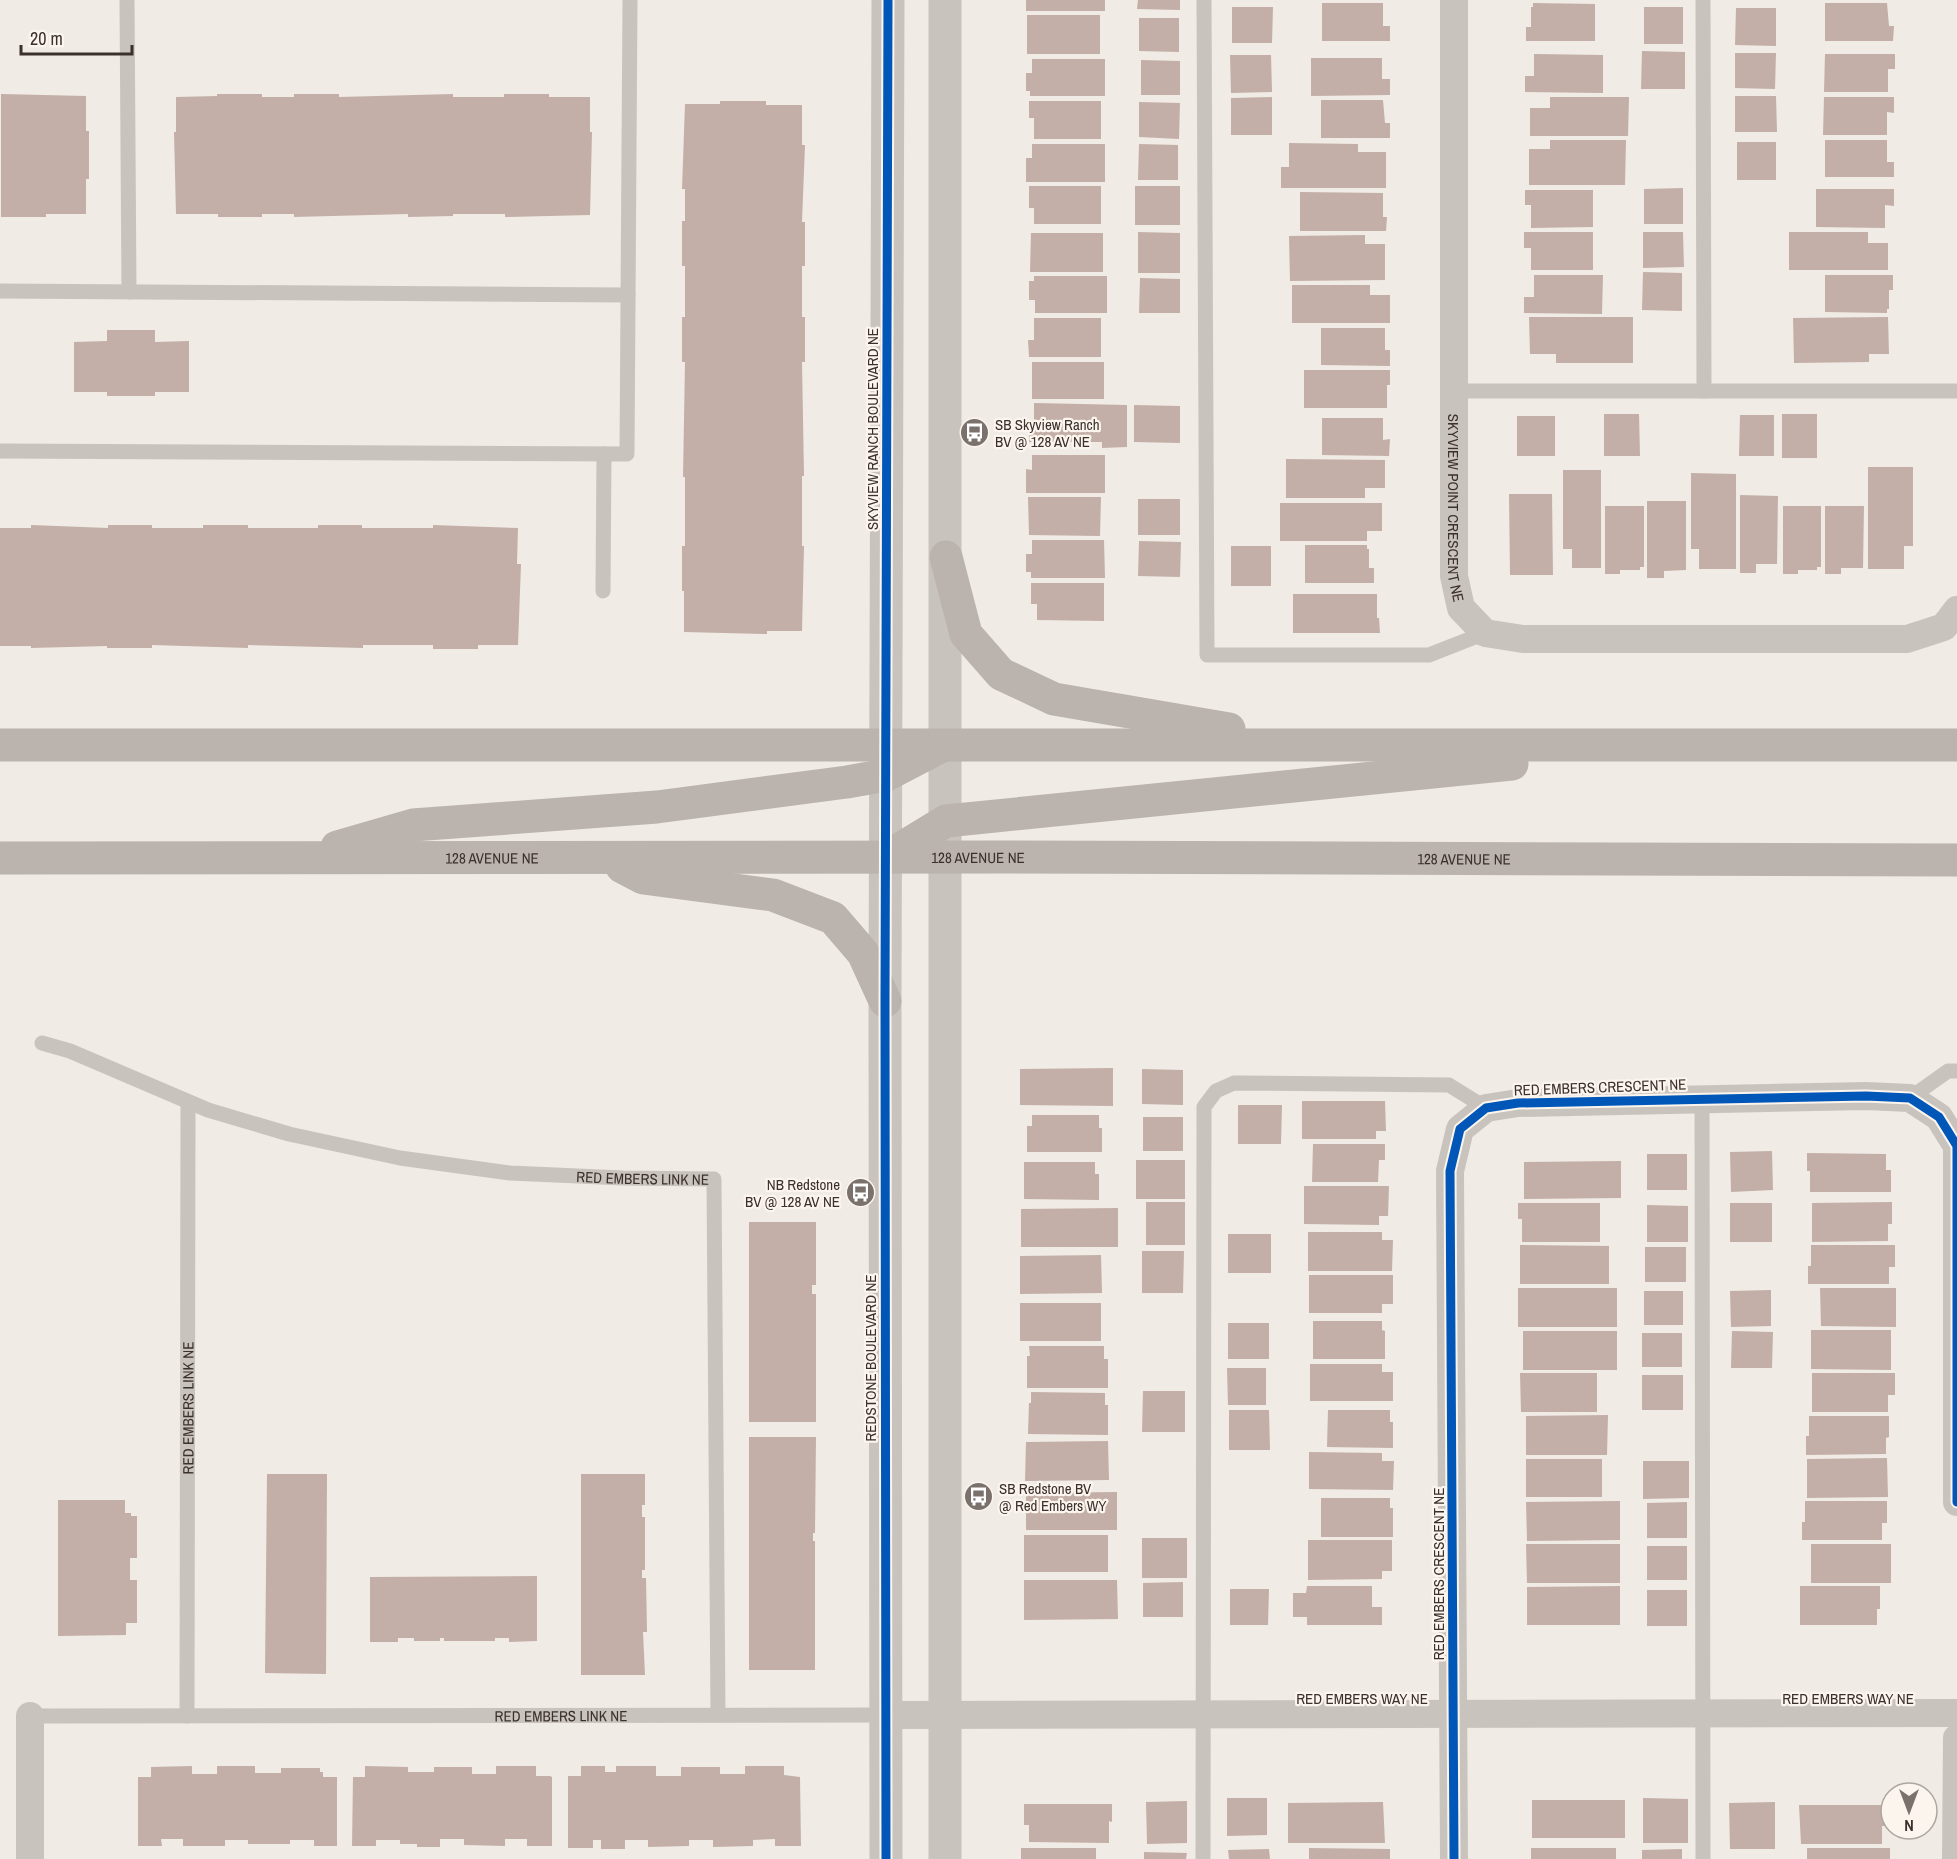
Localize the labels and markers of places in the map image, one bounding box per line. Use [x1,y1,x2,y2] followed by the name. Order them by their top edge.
[995,414,1100,452] place label: SB Skyview Ranch BV @ 128 AV NE
[958,417,990,449] bus stop icon: SB Skyview Ranch BV @ 128 AV NE
[745,1174,840,1212] place label: NB Redstone BV @ 128 AV NE
[845,1177,877,1209] bus stop icon: NB Redstone BV @ 128 AV NE
[999,1478,1107,1516] place label: SB Redstone BV @ Red Embers WY
[962,1481,994,1513] bus stop icon: SB Redstone BV @ Red Embers WY

